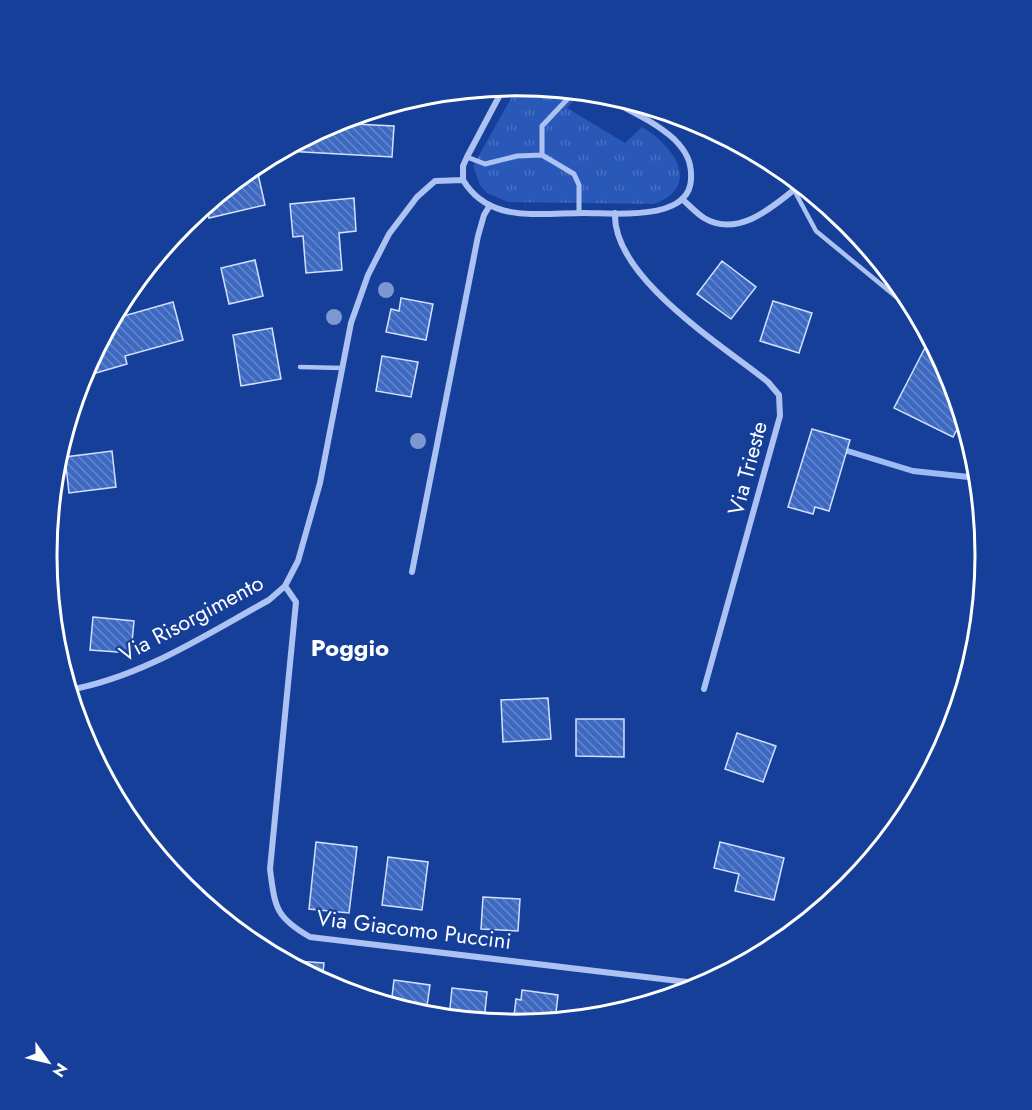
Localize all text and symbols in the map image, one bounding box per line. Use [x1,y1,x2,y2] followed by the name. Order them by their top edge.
[719,418,775,518] street label: Via Trieste
[113,567,269,669] street label: Via Risorgimento
[311,630,389,665] district label: Poggio
[315,901,513,957] street label: Via Giacomo Puccini
[18,1032,78,1092] north arrow
[47,1058,73,1082] text: N

